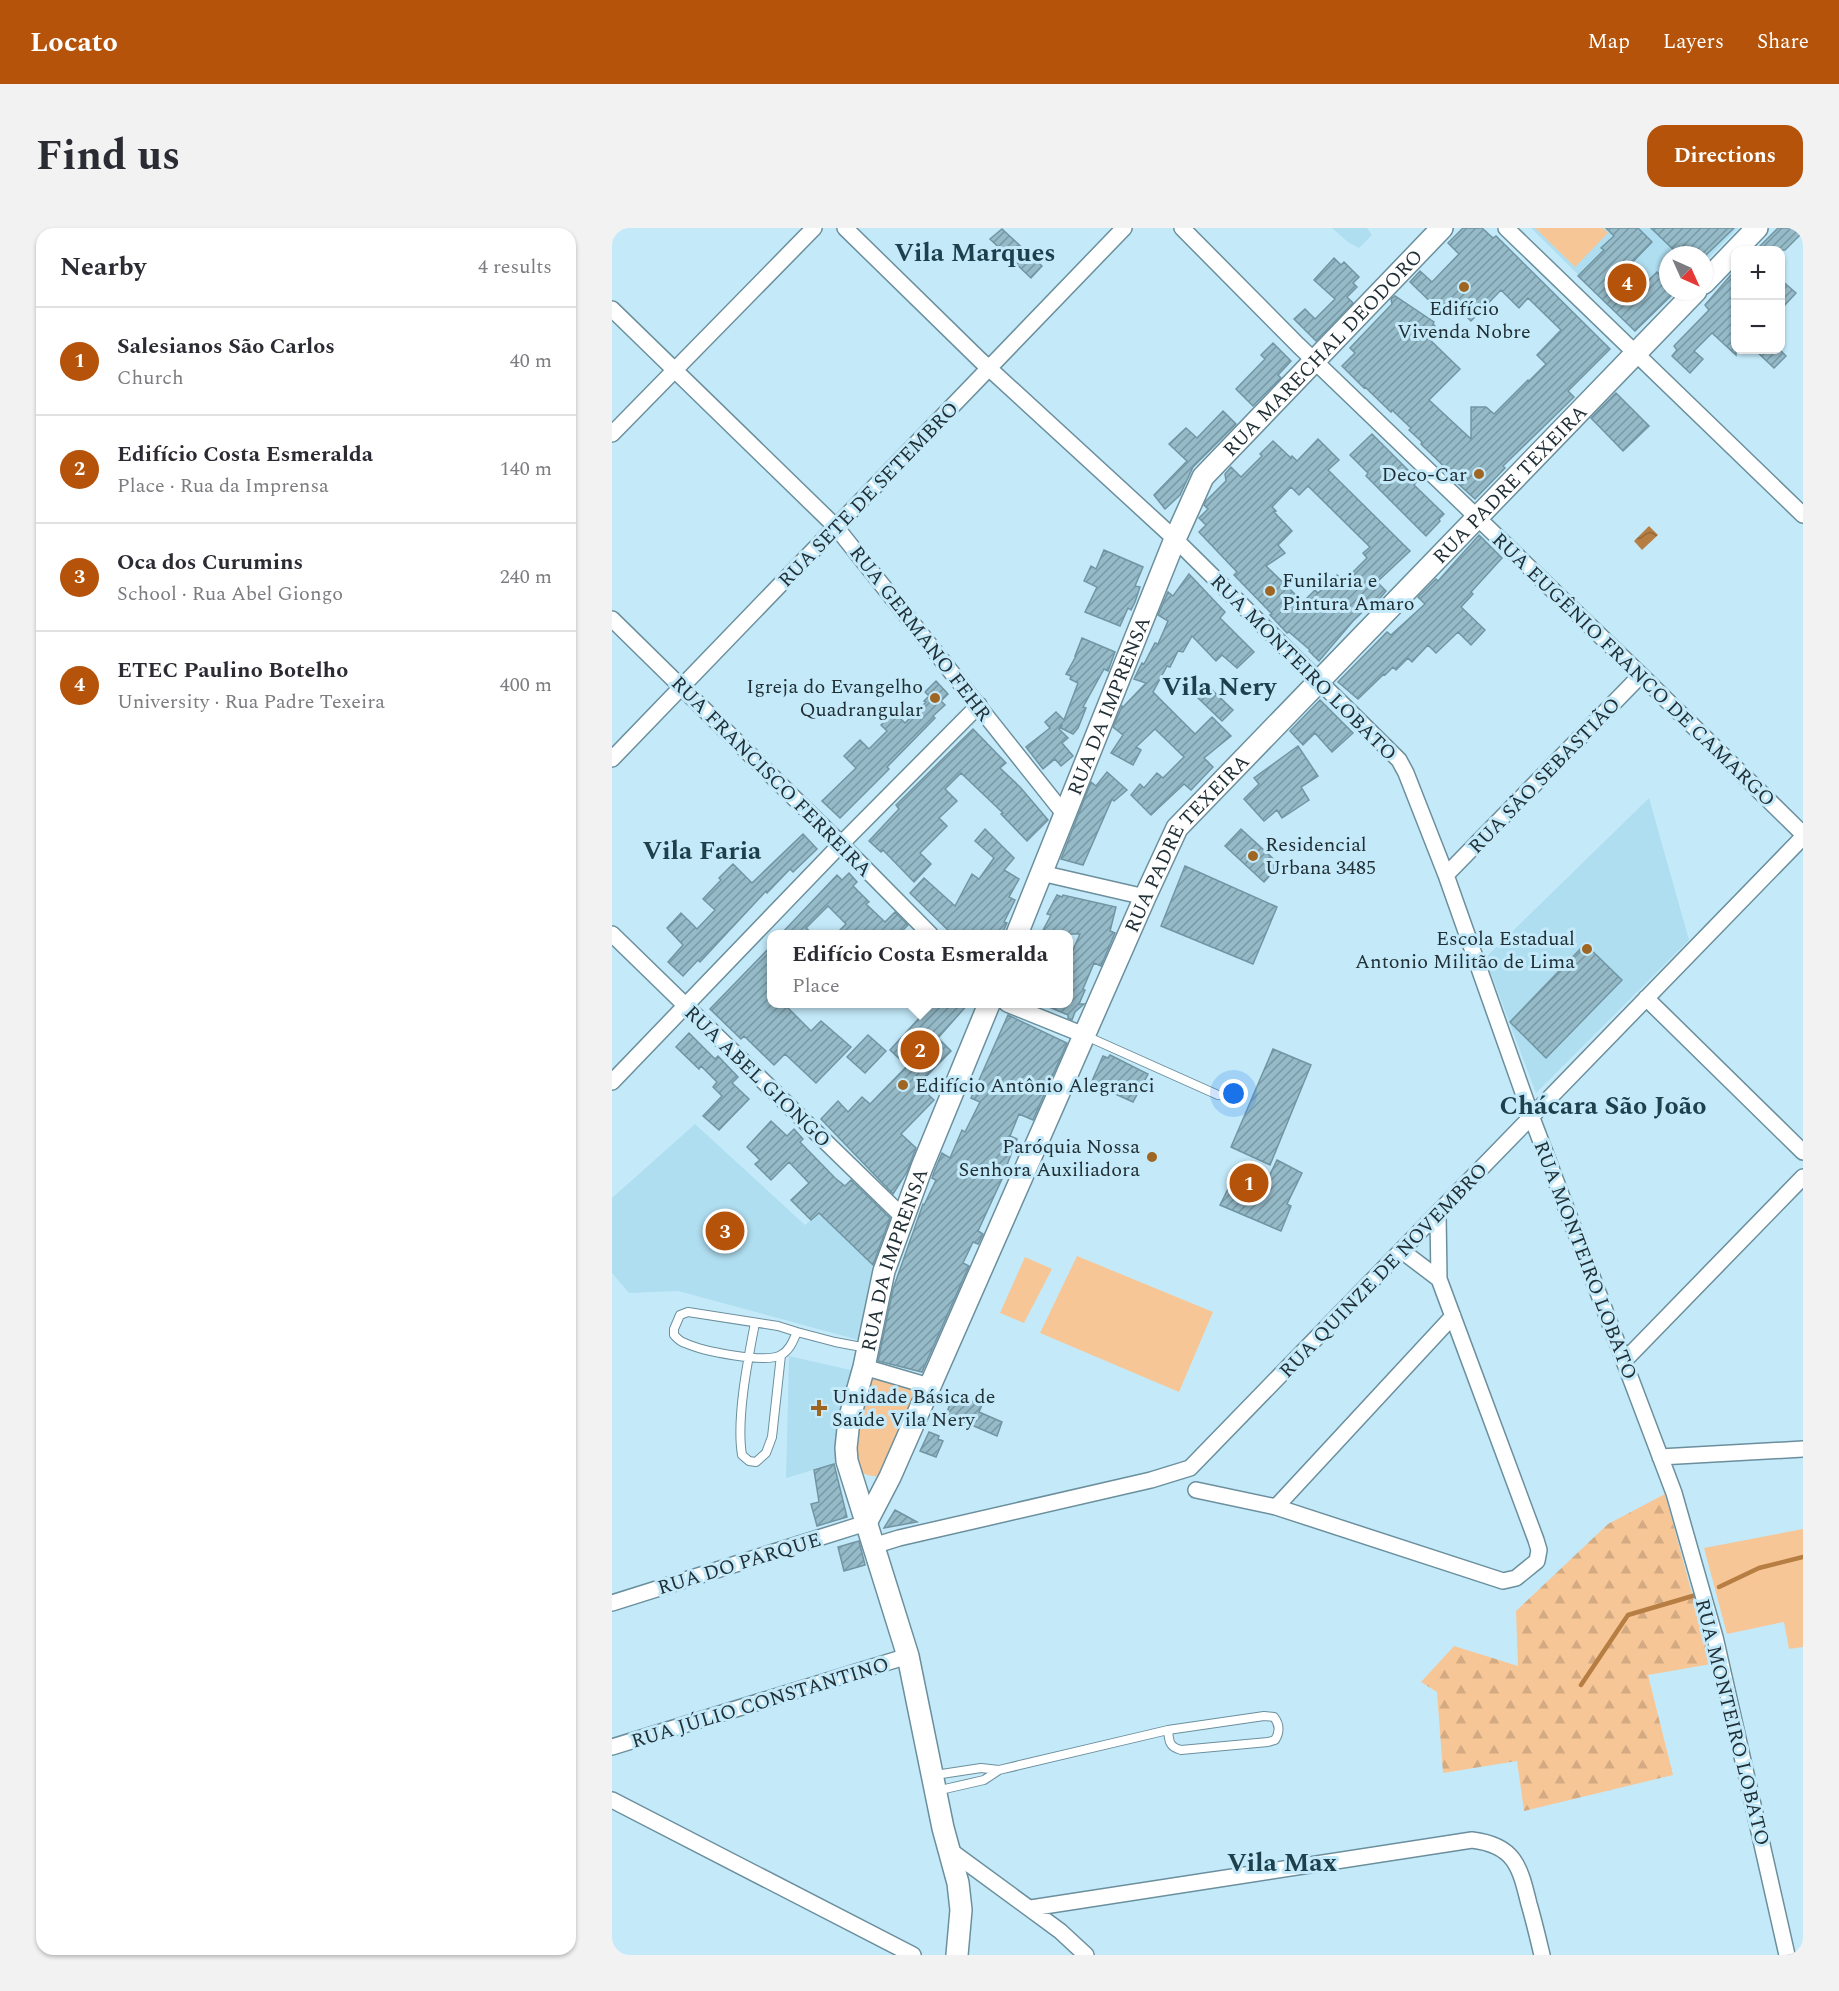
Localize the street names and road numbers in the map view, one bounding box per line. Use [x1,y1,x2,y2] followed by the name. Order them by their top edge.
[1216,243,1430,464] street label: RUA MARECHAL DEODORO
[772,395,966,595] street label: RUA SETE DE SETEMBRO
[1426,398,1595,571] street label: RUA PADRE TEXEIRA
[1485,526,1782,814] street label: RUA EUGÊNIO FRANCO DE CAMARGO
[842,539,999,729] street label: RUA GERMANO FEHR
[1203,567,1404,768] street label: RUA MONTEIRO LOBATO
[1060,612,1159,800] street label: RUA DA IMPRENSA
[664,669,879,884] street label: RUA FRANCISCO FERREIRA
[1462,690,1628,861] street label: RUA SÃO SEBASTIÃO
[1117,748,1257,938] street label: RUA PADRE TEXEIRA
[677,999,837,1155] street label: RUA ABEL GIONGO
[1526,1137,1645,1384] street label: RUA MONTEIRO LOBATO
[1272,1156,1495,1385] street label: RUA QUINZE DE NOVEMBRO
[854,1164,936,1354] street label: RUA DA IMPRENSA
[654,1525,825,1603] street label: RUA DO PARQUE
[1687,1596,1777,1849] street label: RUA MONTEIRO LOBATO
[628,1649,893,1756] street label: RUA JÚLIO CONSTANTINO

